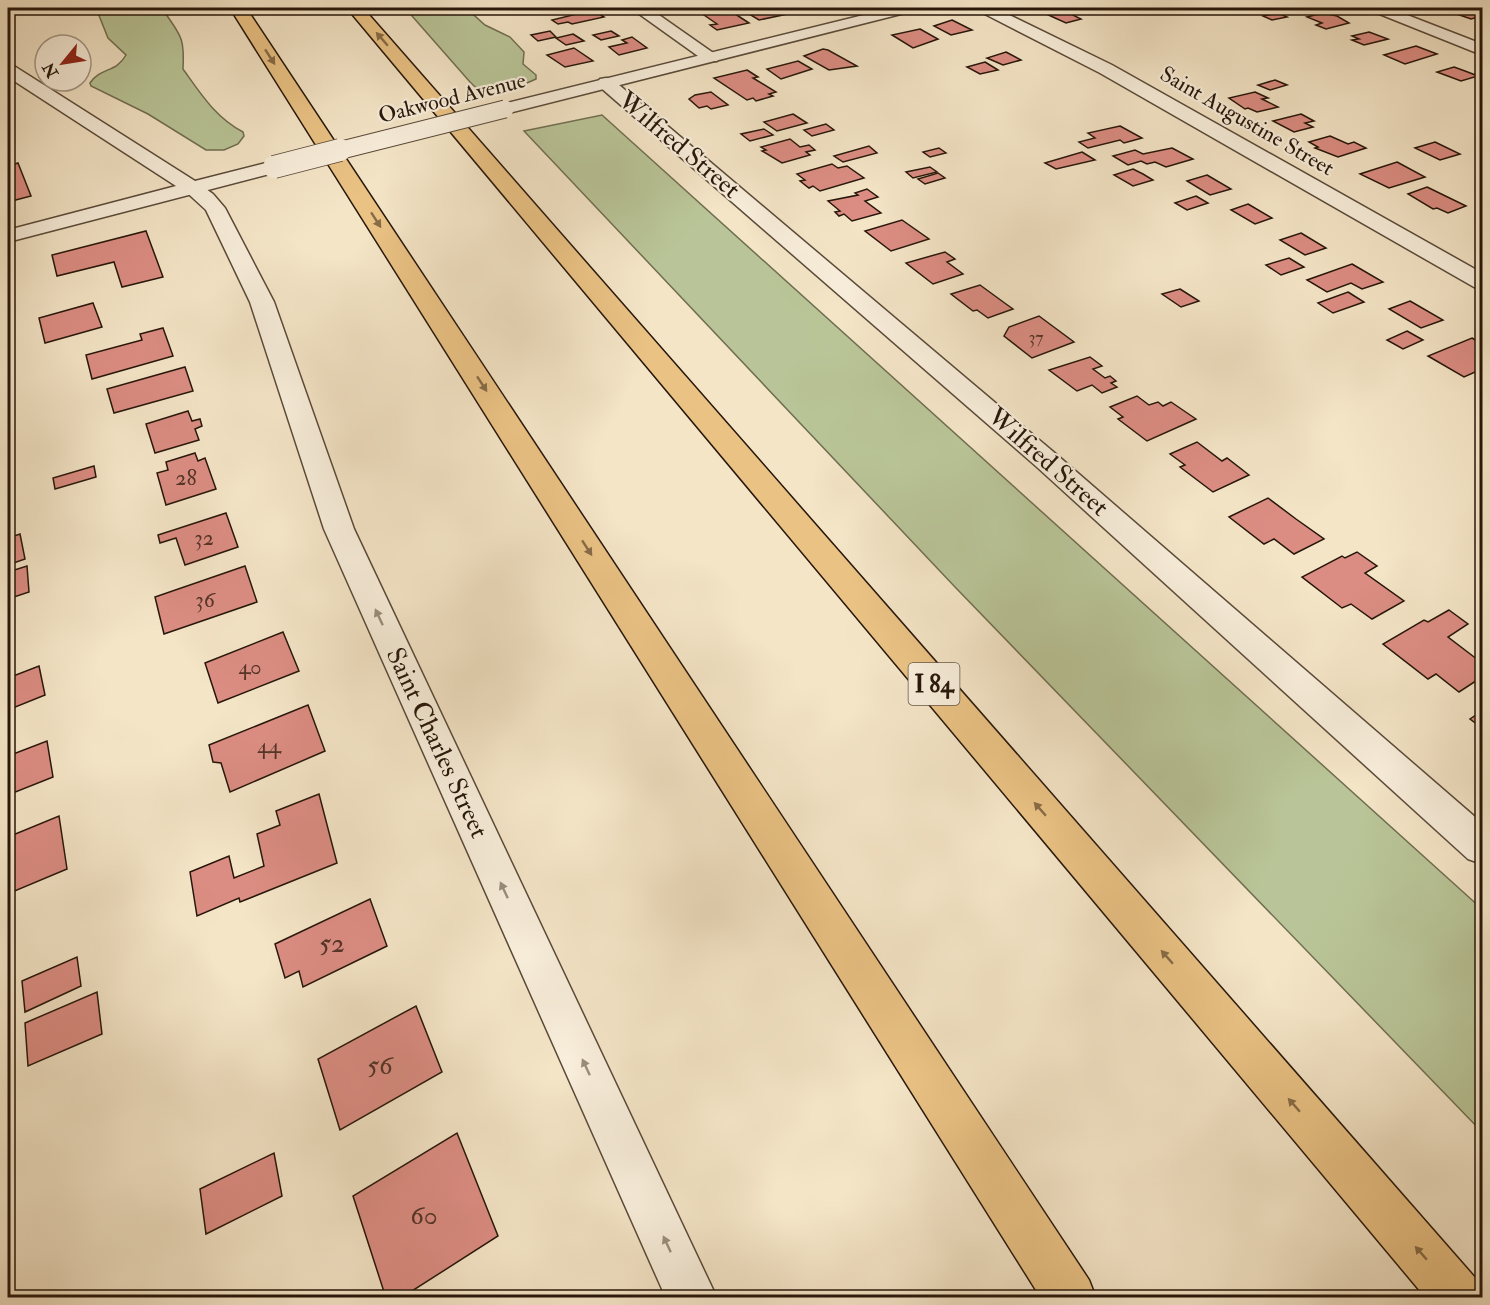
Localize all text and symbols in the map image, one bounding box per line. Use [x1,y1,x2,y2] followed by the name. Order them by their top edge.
[376,32,389,47] one-way arrow
[33,33,93,93] north arrow
[264,48,276,64] one-way arrow
[38,58,64,82] text: N
[1155,60,1339,182] street label: Saint Augustine Street
[375,66,529,130] street label: Oakwood Avenue
[611,84,747,205] street label: Wilfred Street
[370,212,381,229] one-way arrow
[1028,326,1044,349] house number: 37
[476,376,487,393] one-way arrow
[980,400,1115,523] street label: Wilfred Street
[175,464,197,492] house number: 28
[194,524,214,552] house number: 32
[582,540,593,556] one-way arrow
[195,586,217,614] house number: 36
[375,609,384,626] one-way arrow
[379,643,495,843] street label: Saint Charles Street
[238,653,262,681] house number: 40
[908,663,960,705] road number: I 84
[257,732,282,760] house number: 44
[1034,802,1047,817] one-way arrow
[499,881,509,899] one-way arrow
[319,927,345,960] house number: 52
[1161,950,1174,965] one-way arrow
[367,1049,394,1082] house number: 56
[581,1058,591,1076] one-way arrow
[1288,1098,1301,1113] one-way arrow
[410,1199,438,1232] house number: 60
[663,1236,672,1253] one-way arrow
[1414,1245,1427,1261] one-way arrow

